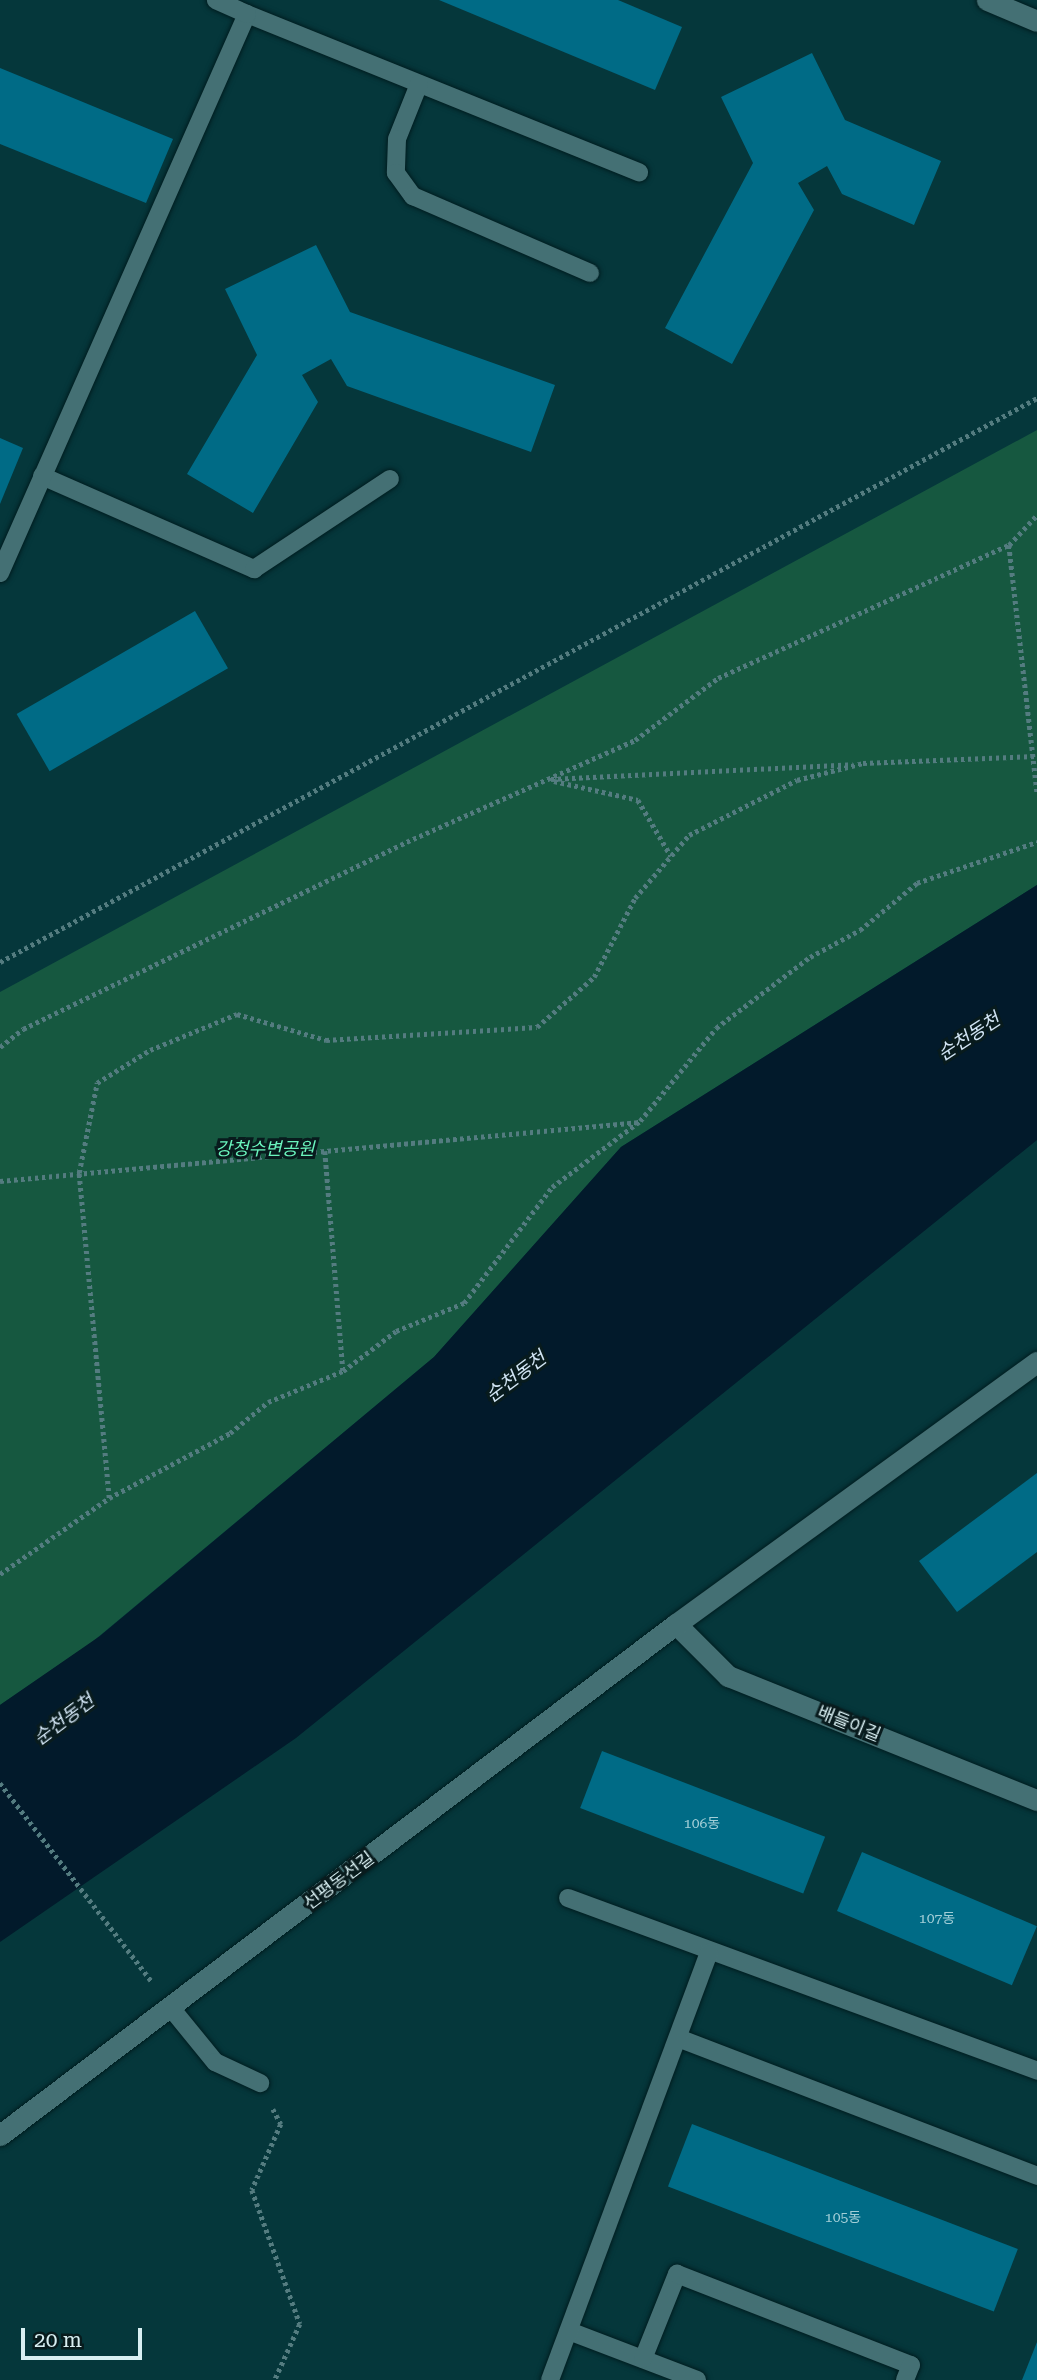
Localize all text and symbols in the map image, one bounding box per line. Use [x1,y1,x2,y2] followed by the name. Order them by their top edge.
[933,1008,1005,1066] water label: 순천동천
[215,1138,315,1160] park label: 강청수변공원
[481,1347,551,1407] water label: 순천동천
[29,1690,99,1750] water label: 순천동천
[814,1702,884,1746] street label: 배들이길
[684,1815,720,1831] house number: 106동
[299,1847,379,1915] street label: 선평동선길
[919,1910,955,1926] house number: 107동
[825,2209,861,2225] house number: 105동
[24,2314,145,2358] scale bar
[34,2328,82,2352] text: 20 m

